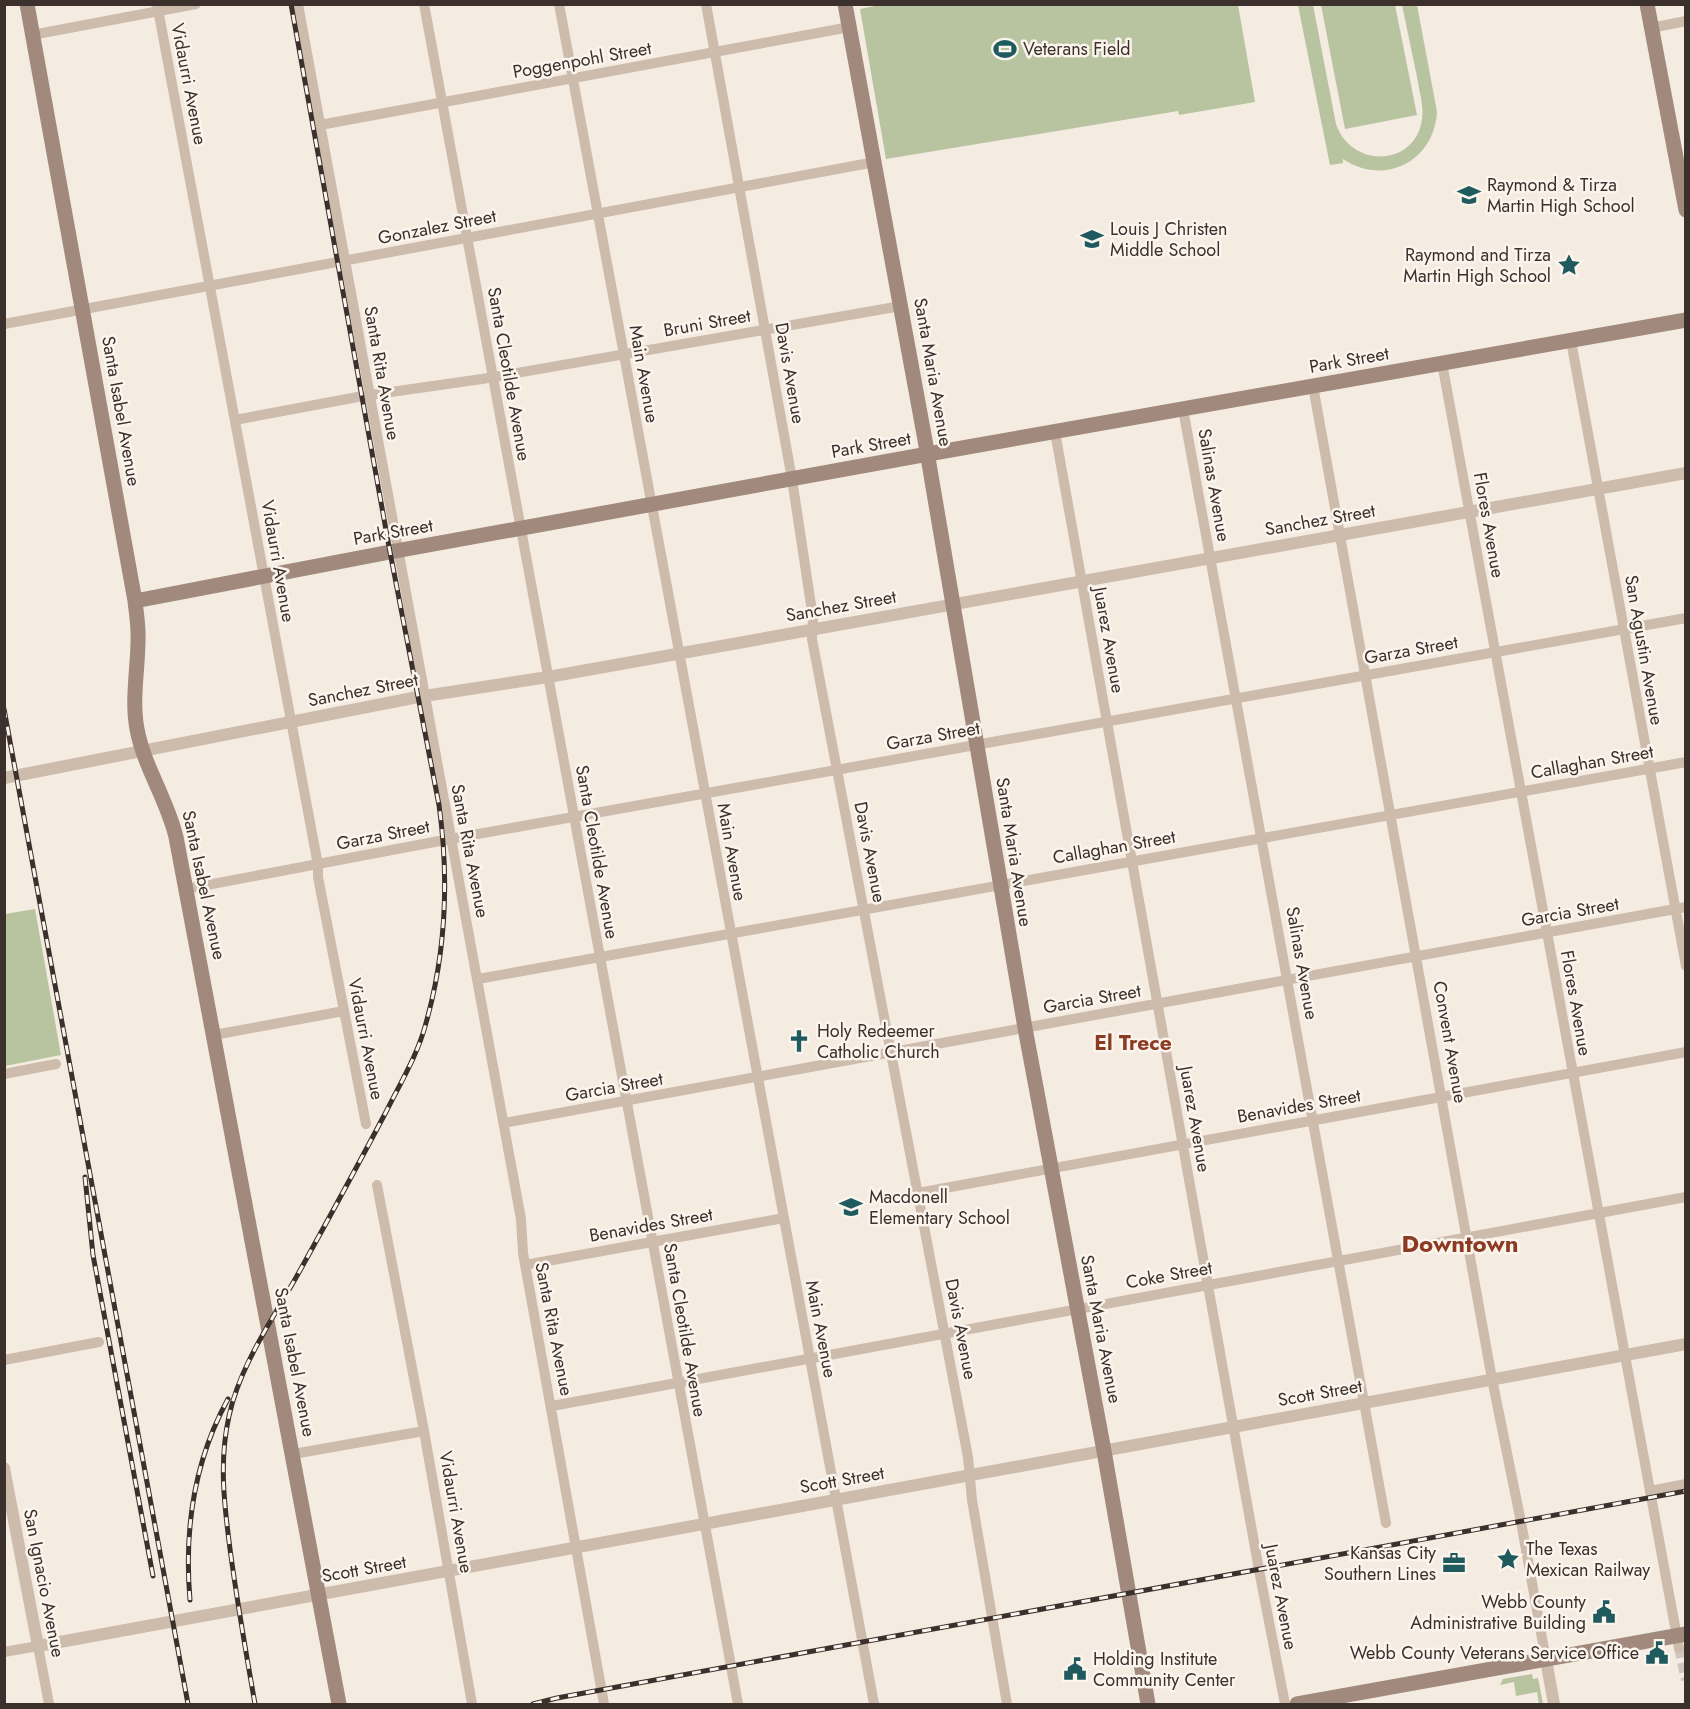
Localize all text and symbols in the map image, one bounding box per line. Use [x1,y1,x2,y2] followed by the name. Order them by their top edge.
[164,21,214,147] street label: Vidaurri Avenue
[511,35,654,85] street label: Poggenpohl Street
[992,36,1018,62] sports icon: Veterans Field
[1023,36,1131,62] place label: Veterans Field
[1487,172,1635,219] place label: Raymond & Tirza Martin High School
[1456,182,1482,208] school or university icon: Raymond & Tirza Martin High School
[376,203,499,251] street label: Gonzalez Street
[1110,216,1227,263] place label: Louis J Christen Middle School
[1079,226,1105,252] school or university icon: Louis J Christen Middle School
[1403,242,1551,289] place label: Raymond and Tirza Martin High School
[1556,252,1582,278] place icon: Raymond and Tirza Martin High School
[481,285,537,463] street label: Santa Cleotilde Avenue
[907,296,959,448] street label: Santa Maria Avenue
[661,302,753,343] street label: Bruni Street
[357,304,407,442] street label: Santa Rita Avenue
[768,320,812,426] street label: Davis Avenue
[623,323,665,425] street label: Main Avenue
[95,334,147,488] street label: Santa Isabel Avenue
[1307,340,1392,380] street label: Park Street
[829,425,914,465] street label: Park Street
[1191,427,1237,543] street label: Salinas Avenue
[1467,470,1511,580] street label: Flores Avenue
[1263,497,1378,542] street label: Sanchez Street
[254,498,302,624] street label: Vidaurri Avenue
[351,512,436,552] street label: Park Street
[1618,573,1670,727] street label: San Agustin Avenue
[784,583,899,628] street label: Sanchez Street
[1087,583,1131,695] street label: Juarez Avenue
[1362,629,1461,671] street label: Garza Street
[306,666,421,713] street label: Sanchez Street
[884,715,983,757] street label: Garza Street
[1529,738,1656,786] street label: Callaghan Street
[569,763,625,941] street label: Santa Cleotilde Avenue
[989,776,1039,928] street label: Santa Maria Avenue
[444,782,496,920] street label: Santa Rita Avenue
[847,799,893,905] street label: Davis Avenue
[711,801,753,903] street label: Main Avenue
[176,808,232,962] street label: Santa Isabel Avenue
[334,813,433,857] street label: Garza Street
[1051,823,1178,871] street label: Callaghan Street
[1519,891,1622,933] street label: Garcia Street
[1279,905,1325,1021] street label: Salinas Avenue
[1554,948,1598,1058] street label: Flores Avenue
[341,976,391,1102] street label: Vidaurri Avenue
[1041,978,1144,1020] street label: Garcia Street
[1426,979,1474,1105] street label: Convent Avenue
[817,1018,940,1065] place label: Holy Redeemer Catholic Church
[786,1028,812,1054] church icon: Holy Redeemer Catholic Church
[1094,1028,1172,1058] district label: El Trece
[1173,1062,1217,1174] street label: Juarez Avenue
[563,1066,666,1108] street label: Garcia Street
[1235,1082,1364,1130] street label: Benavides Street
[869,1184,1010,1231] place label: Macdonell Elementary School
[838,1194,864,1220] school or university icon: Macdonell Elementary School
[587,1201,716,1249] street label: Benavides Street
[1402,1226,1518,1261] district label: Downtown
[657,1241,713,1419] street label: Santa Cleotilde Avenue
[1074,1253,1128,1405] street label: Santa Maria Avenue
[1124,1254,1215,1295] street label: Coke Street
[528,1260,580,1398] street label: Santa Rita Avenue
[938,1276,984,1382] street label: Davis Avenue
[799,1278,843,1380] street label: Main Avenue
[268,1285,322,1439] street label: Santa Isabel Avenue
[1276,1373,1365,1413] street label: Scott Street
[432,1449,480,1575] street label: Vidaurri Avenue
[798,1460,887,1500] street label: Scott Street
[17,1507,71,1659] street label: San Ignacio Avenue
[1526,1536,1650,1583] place label: The Texas Mexican Railway
[1258,1540,1304,1652] street label: Juarez Avenue
[1324,1540,1436,1587] place label: Kansas City Southern Lines
[1495,1546,1521,1572] place icon: The Texas Mexican Railway
[320,1549,409,1589] street label: Scott Street
[1441,1550,1467,1576] office icon: Kansas City Southern Lines
[1410,1589,1586,1636] place label: Webb County Administrative Building
[1591,1599,1617,1625] public building icon: Webb County Administrative Building
[1350,1640,1639,1666] place label: Webb County Veterans Service Office
[1644,1640,1670,1666] public building icon: Webb County Veterans Service Office
[1093,1646,1236,1693] place label: Holding Institute Community Center
[1062,1656,1088,1682] public building icon: Holding Institute Community Center

